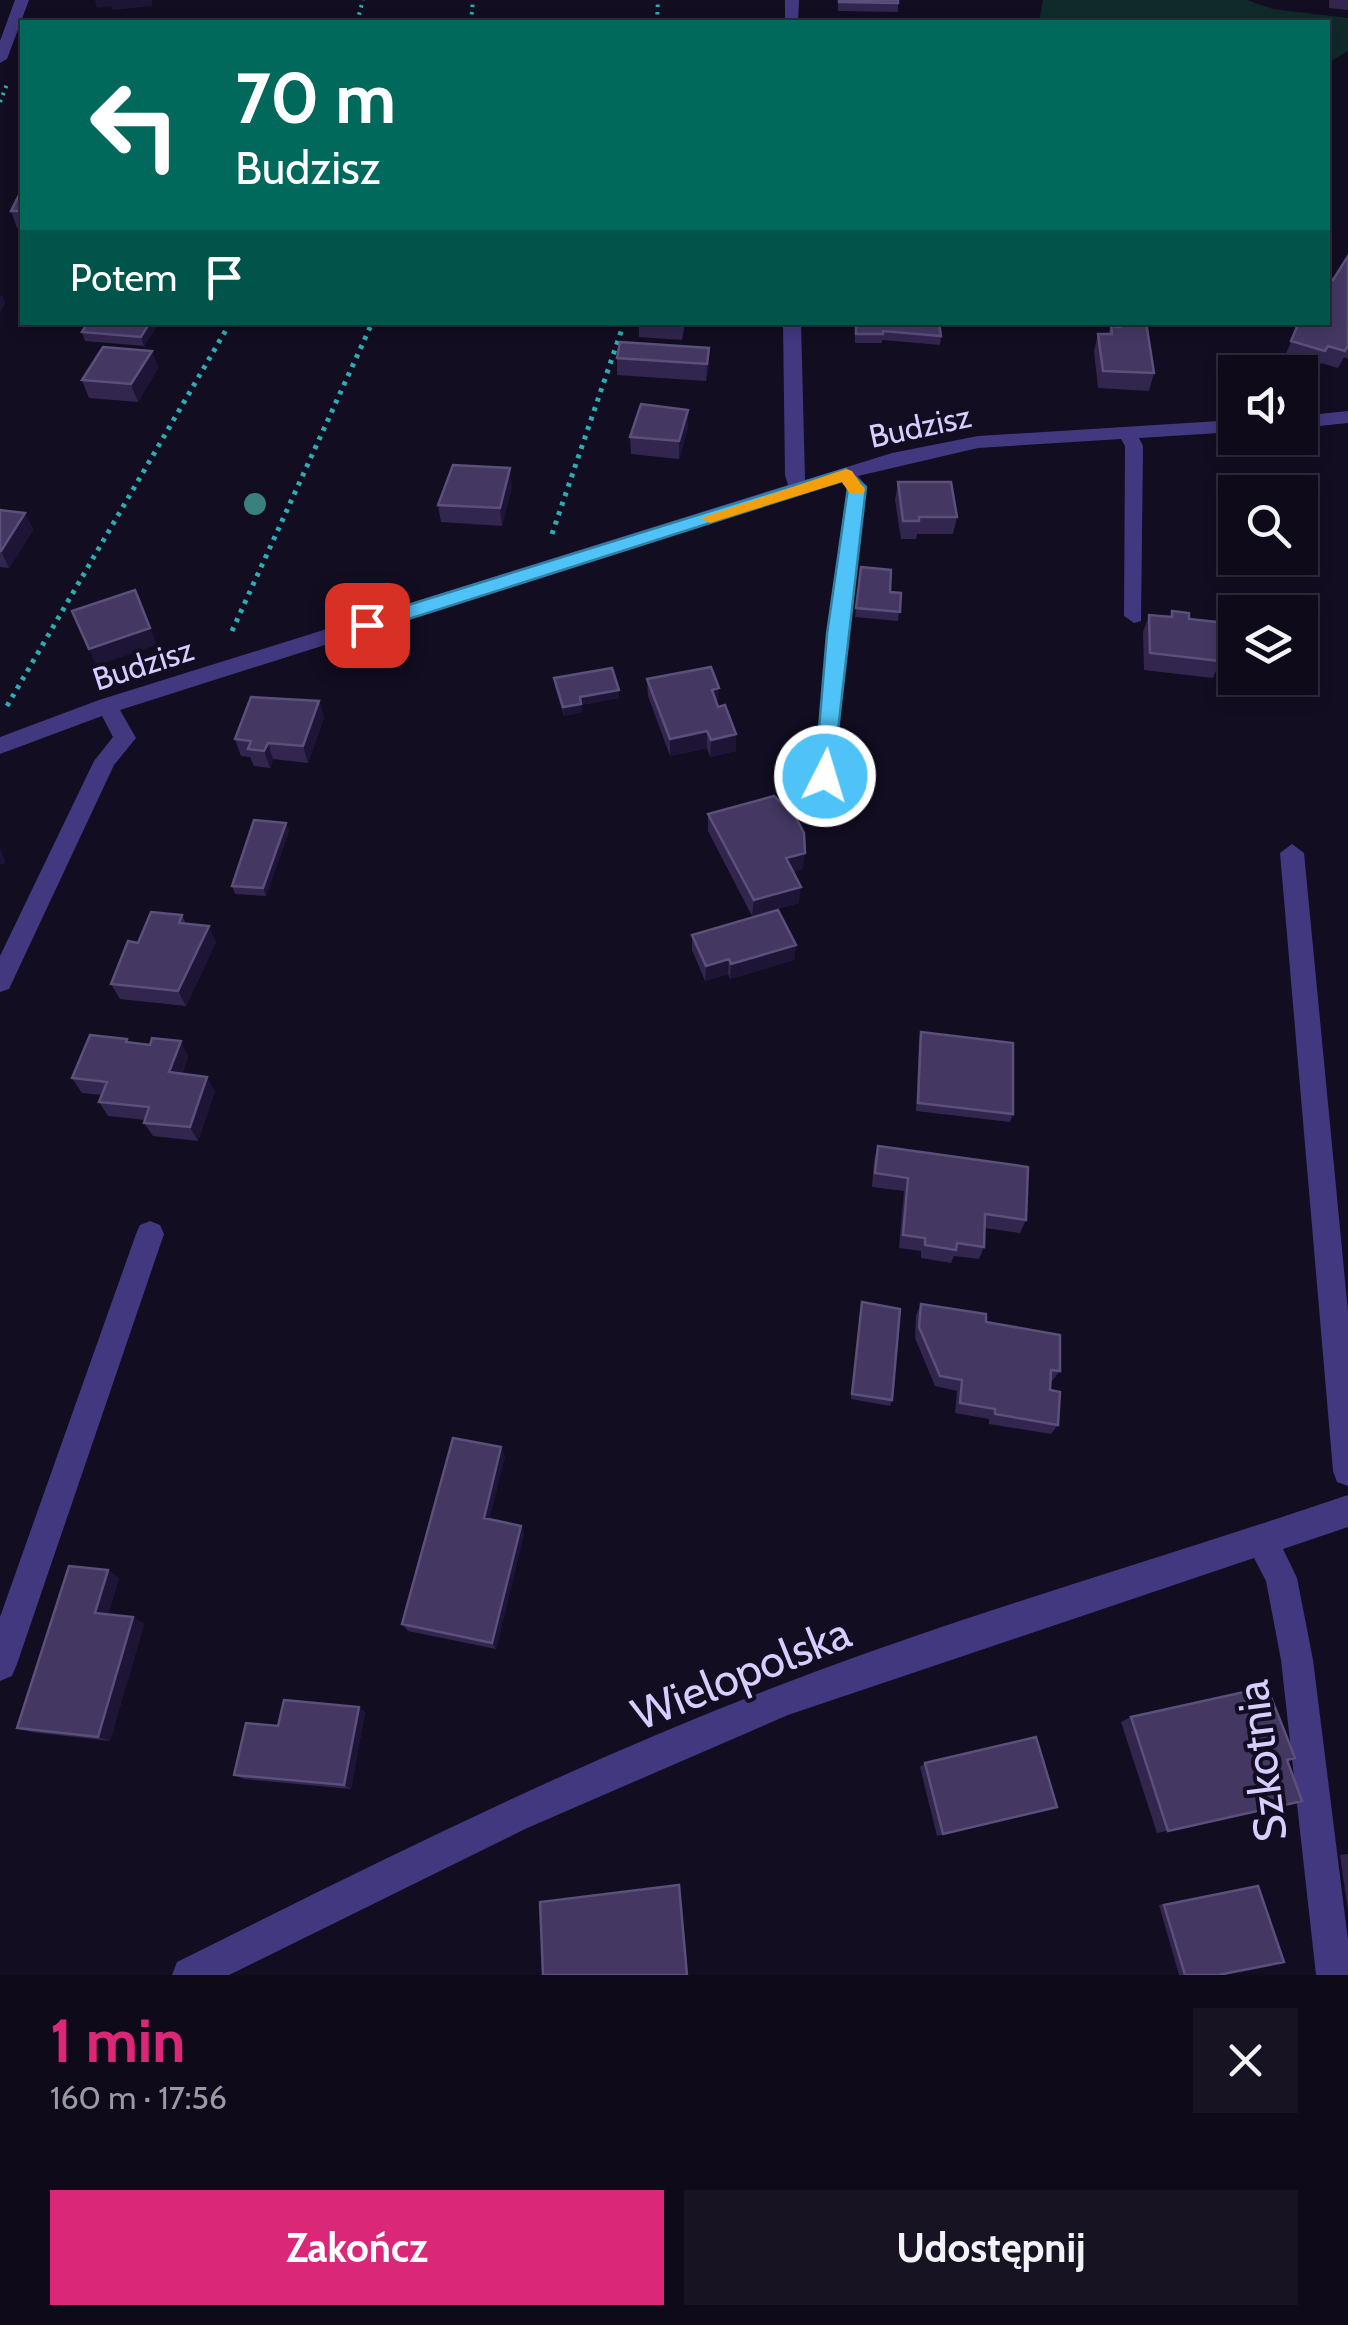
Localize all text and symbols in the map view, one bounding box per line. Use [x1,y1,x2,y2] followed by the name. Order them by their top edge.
[235,55,396,141] text: 70 m
[70,60,200,190] icon: left
[235,141,381,195] text: Budzisz
[197,250,252,305] icon: arrive
[70,254,177,301] text: Potem
[1218,355,1318,695] map controls
[1218,355,1318,455] button: sound
[865,396,975,456] street label: Budzisz
[1218,475,1318,575] button: search
[325,583,410,668] pin
[1218,595,1318,695] button: layers
[340,598,395,653] icon: arrive
[88,629,198,699] street label: Budzisz
[773,724,877,828] position arrow
[624,1605,858,1741] street label: Wielopolska
[1224,1677,1298,1845] street label: Szkotnia
[50,2004,185,2077] text: 1 min
[1193,2008,1298,2113] button: close
[50,2078,227,2117] text: 160 m · 17:56
[50,2190,664,2305] button: Zakończ
[684,2190,1298,2305] button: Udostępnij

